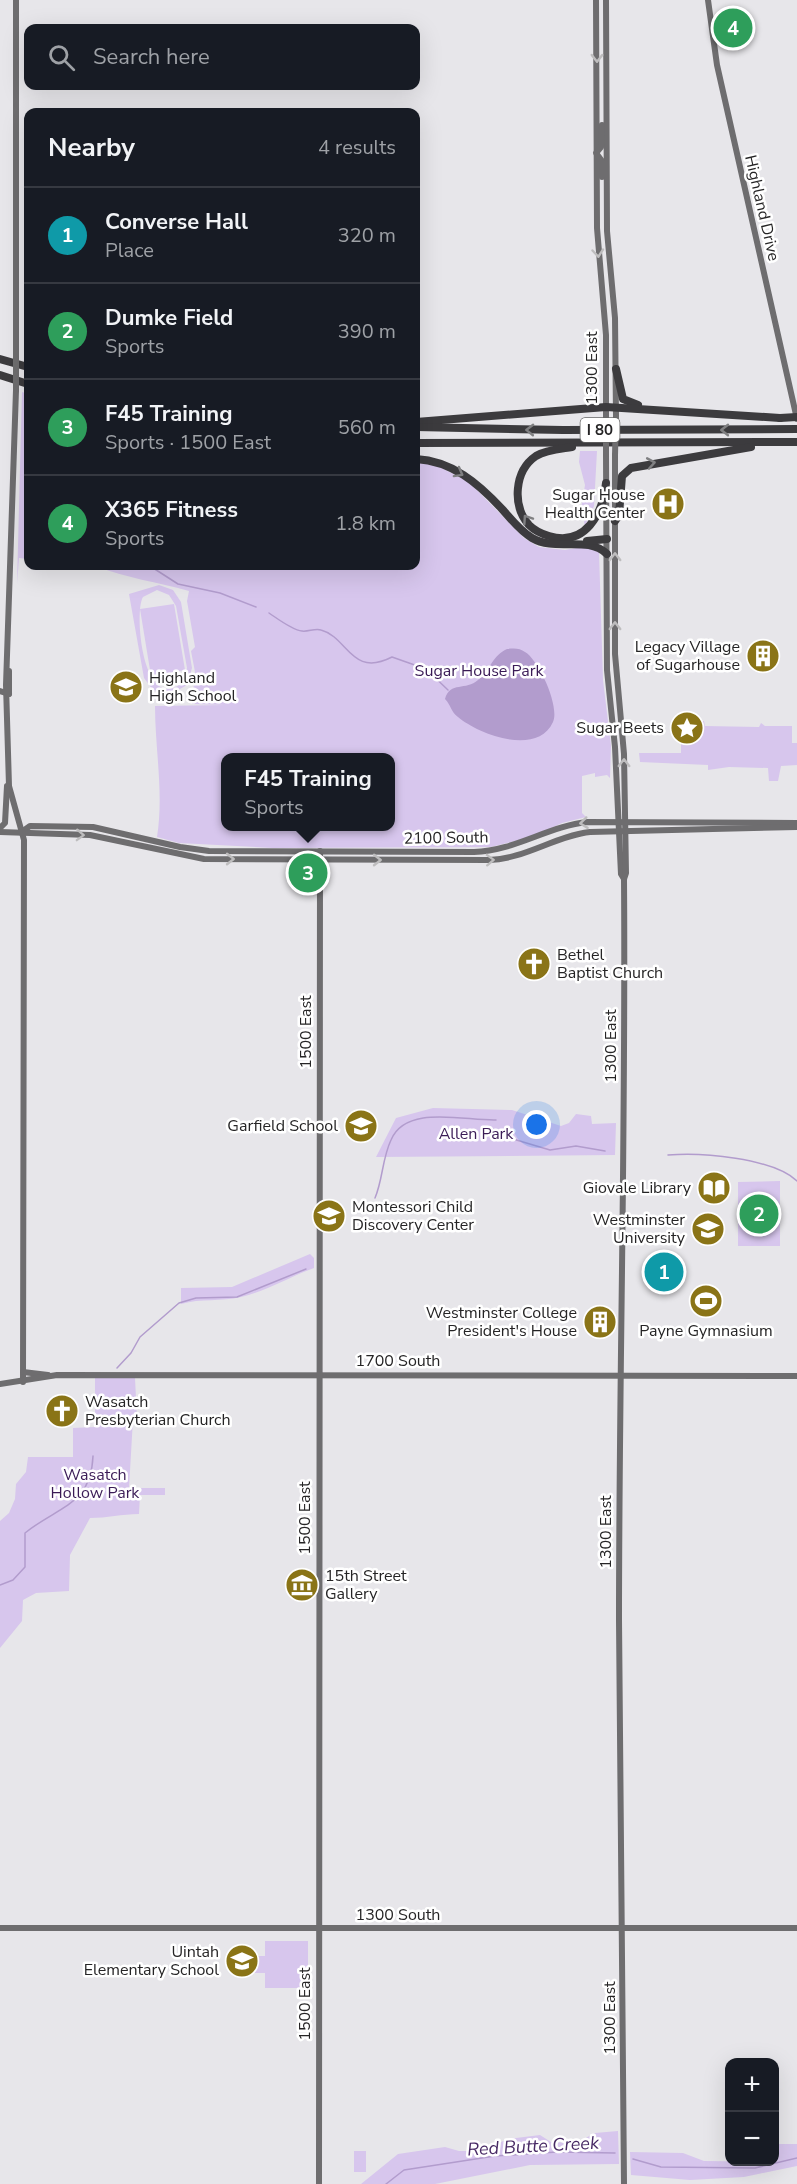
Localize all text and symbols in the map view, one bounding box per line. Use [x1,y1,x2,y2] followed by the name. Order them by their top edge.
[714,6,752,51] pin: 4
[24,24,420,90] search box
[45,41,78,74] icon: search
[93,42,210,72] text: Search here
[591,54,603,63] one-way arrow
[48,130,135,165] text: Nearby
[318,134,396,161] text: 4 results
[739,153,785,263] street label: Highland Drive
[105,207,248,237] text: Converse Hall
[62,222,74,249] text: 1
[338,222,396,249] text: 320 m
[105,237,154,264] text: Place
[591,249,604,258] one-way arrow
[105,303,233,333] text: Dumke Field
[62,318,74,345] text: 2
[338,318,396,345] text: 390 m
[581,331,603,405] street label: 1300 East
[105,333,164,360] text: Sports
[105,399,232,429] text: F45 Training
[62,414,74,441] text: 3
[338,414,396,441] text: 560 m
[580,418,620,442] road number: I 80
[526,423,535,436] one-way arrow
[721,424,730,436] one-way arrow
[105,429,271,456] text: Sports · 1500 East
[646,458,655,470] one-way arrow
[452,465,463,477] one-way arrow
[545,484,645,524] place label: Sugar House Health Center
[650,486,686,522] hospital icon: Sugar House Health Center
[105,495,238,525] text: X365 Fitness
[62,510,74,537] text: 4
[335,510,396,537] text: 1.8 km
[523,515,534,526] one-way arrow
[105,525,164,552] text: Sports
[609,553,621,562] one-way arrow
[609,622,621,631] one-way arrow
[635,636,740,676] place label: Legacy Village of Sugarhouse
[745,638,781,674] building icon: Legacy Village of Sugarhouse
[415,660,544,682] park label: Sugar House Park
[149,667,237,707] place label: Highland High School
[108,669,144,705] school or university icon: Highland High School
[669,710,705,746] place icon: Sugar Beets
[576,717,664,739] place label: Sugar Beets
[221,753,395,831] popup
[618,759,630,768] one-way arrow
[244,764,372,794] text: F45 Training
[244,794,304,821] text: Sports
[579,816,589,828] one-way arrow
[403,826,489,850] street label: 2100 South
[76,828,85,841] one-way arrow
[288,850,328,896] pin: 3
[225,853,234,865] one-way arrow
[486,853,495,866] one-way arrow
[372,854,381,866] one-way arrow
[557,944,663,984] place label: Bethel Baptist Church
[516,946,552,982] church icon: Bethel Baptist Church
[295,995,317,1069] street label: 1500 East
[600,1009,622,1083] street label: 1300 East
[343,1108,379,1144] school or university icon: Garfield School
[522,1110,551,1139] your location
[227,1115,338,1137] place label: Garfield School
[439,1123,514,1145] park label: Allen Park
[696,1170,732,1206] library icon: Giovale Library
[583,1177,692,1199] place label: Giovale Library
[740,1192,778,1236] pin: 2
[352,1196,474,1236] place label: Montessori Child Discovery Center
[311,1198,347,1234] school or university icon: Montessori Child Discovery Center
[593,1209,686,1249] place label: Westminster University
[690,1211,726,1247] school or university icon: Westminster University
[644,1250,684,1294] pin: 1
[688,1283,724,1319] sports icon: Payne Gymnasium
[426,1302,577,1342] place label: Westminster College President's House
[582,1304,618,1340] building icon: Westminster College President's House
[639,1320,773,1342] place label: Payne Gymnasium
[356,1350,440,1372] street label: 1700 South
[85,1391,231,1431] place label: Wasatch Presbyterian Church
[44,1393,80,1429] church icon: Wasatch Presbyterian Church
[51,1464,140,1504] park label: Wasatch Hollow Park
[294,1481,316,1555] street label: 1500 East
[595,1495,617,1569] street label: 1300 East
[325,1565,407,1605] place label: 15th Street Gallery
[284,1567,320,1603] museum icon: 15th Street Gallery
[356,1904,440,1926] street label: 1300 South
[84,1941,219,1981] place label: Uintah Elementary School
[224,1943,260,1979] school or university icon: Uintah Elementary School
[294,1967,316,2041] street label: 1500 East
[599,1981,621,2055] street label: 1300 East
[725,2058,779,2166] map controls
[725,2058,779,2112] button: +
[725,2112,779,2166] button: −
[467,2131,600,2161] water label: Red Butte Creek

